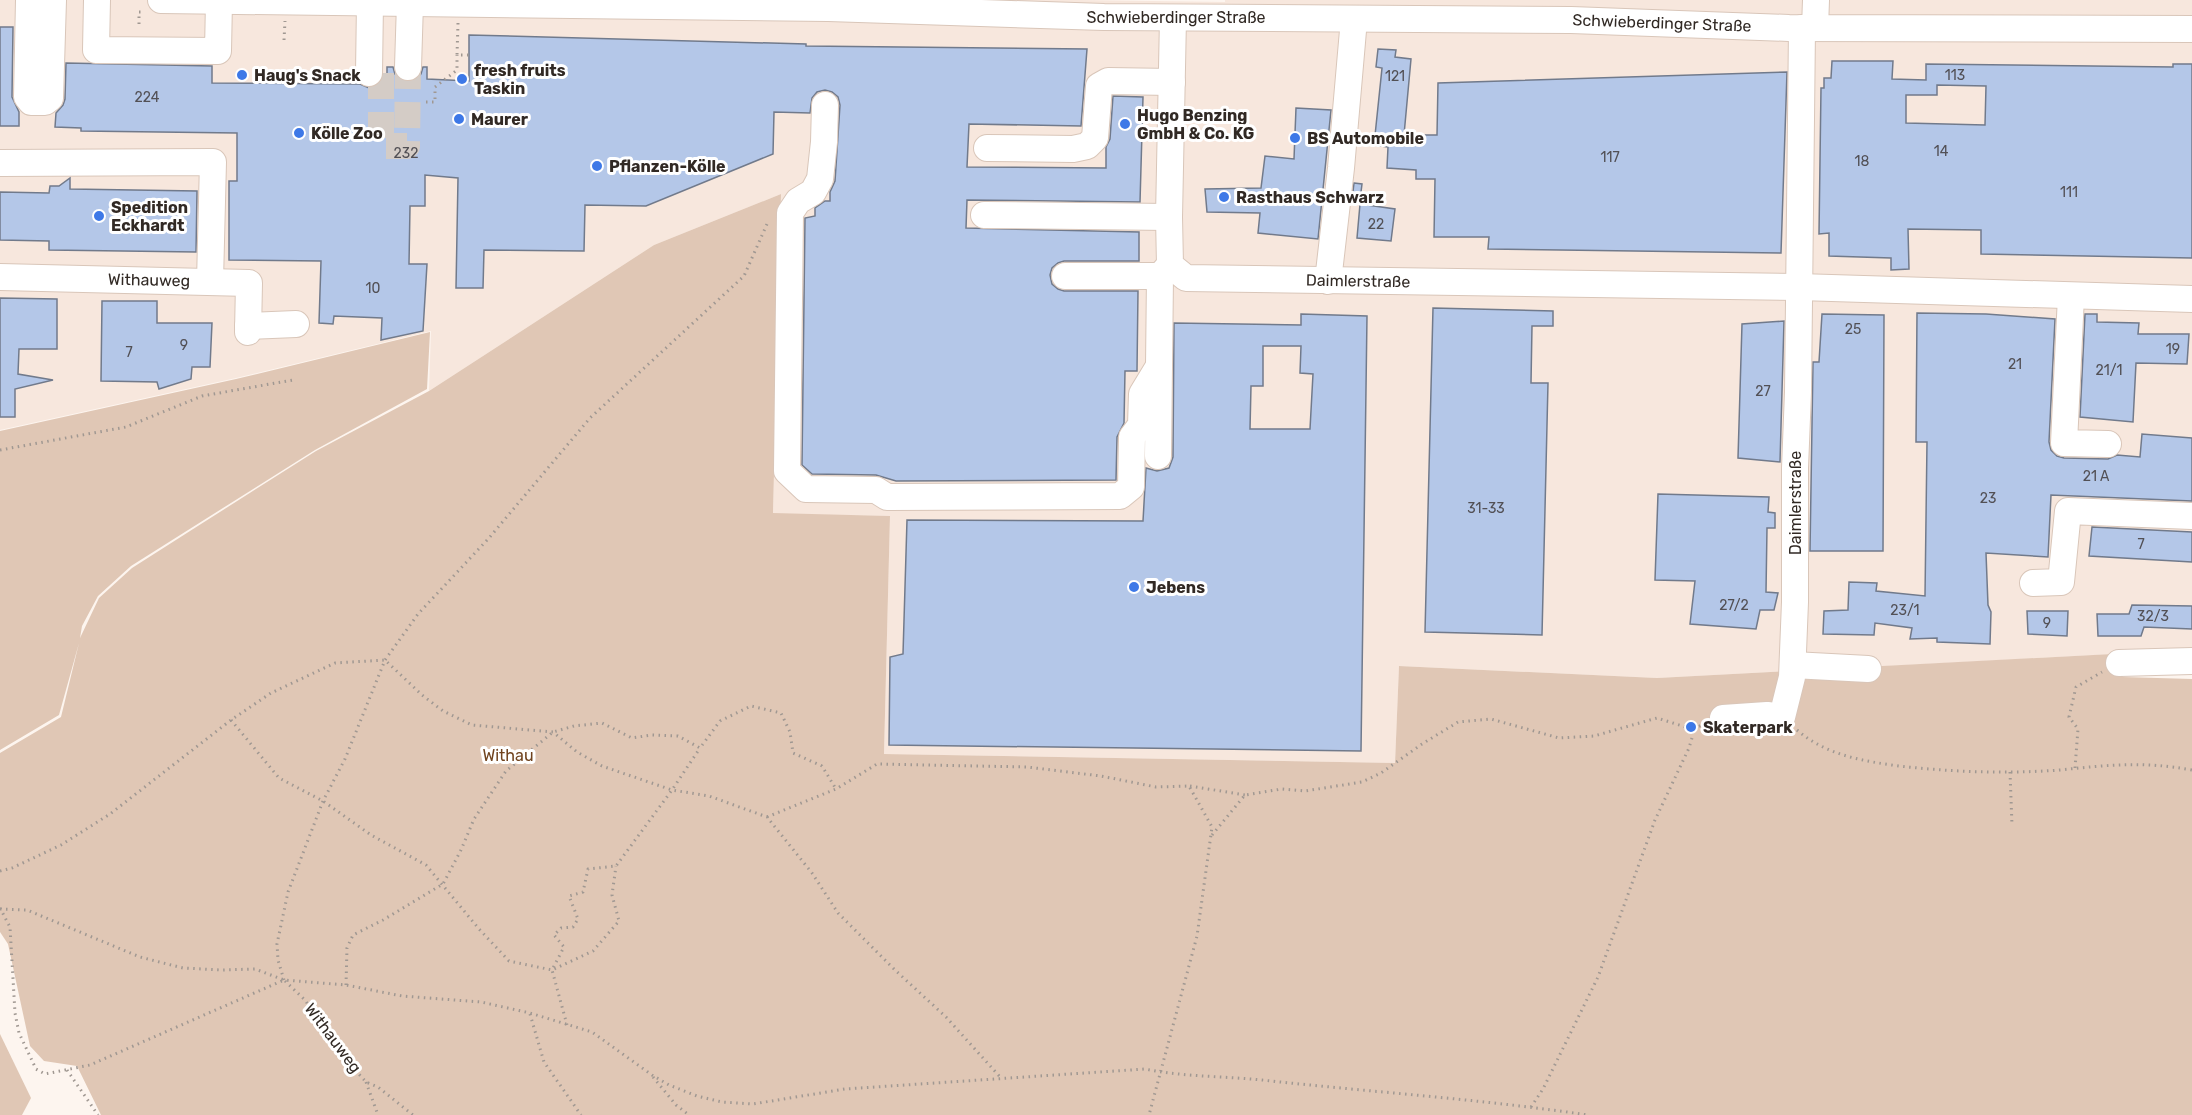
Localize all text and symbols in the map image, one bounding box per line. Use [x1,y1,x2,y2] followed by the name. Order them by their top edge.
[1086,8,1266,27] street label: Schwieberdinger Straße
[1572,10,1752,36] street label: Schwieberdinger Straße
[474,61,566,98] place label: fresh fruits Taskin
[254,66,361,85] place label: Haug's Snack
[1945,67,1965,84] house number: 113
[235,68,249,82] marker: Haug's Snack
[1385,68,1405,85] house number: 121
[455,72,469,86] marker: fresh fruits Taskin
[135,89,160,106] house number: 224
[1137,106,1254,143] place label: Hugo Benzing GmbH & Co. KG
[471,110,529,129] place label: Maurer
[452,112,466,126] marker: Maurer
[1118,117,1132,131] marker: Hugo Benzing GmbH & Co. KG
[311,124,383,143] place label: Kölle Zoo
[292,126,306,140] marker: Kölle Zoo
[1307,129,1424,148] place label: BS Automobile
[1288,131,1302,145] marker: BS Automobile
[1934,143,1949,160] house number: 14
[394,145,418,162] house number: 232
[1600,149,1620,166] house number: 117
[1855,153,1870,170] house number: 18
[609,157,726,176] place label: Pflanzen-Kölle
[590,159,604,173] marker: Pflanzen-Kölle
[2060,184,2078,201] house number: 111
[1236,188,1384,207] place label: Rasthaus Schwarz
[1217,190,1231,204] marker: Rasthaus Schwarz
[111,198,188,235] place label: Spedition Eckhardt
[92,209,106,223] marker: Spedition Eckhardt
[1368,216,1384,233] house number: 22
[108,270,190,290] street label: Withauweg
[1306,271,1410,291] street label: Daimlerstraße
[366,280,381,297] house number: 10
[1845,321,1861,338] house number: 25
[180,337,188,354] house number: 9
[2166,341,2180,358] house number: 19
[125,344,133,361] house number: 7
[2008,356,2022,373] house number: 21
[2096,362,2122,379] house number: 21/1
[1755,383,1771,400] house number: 27
[1786,451,1805,555] street label: Daimlerstraße
[2083,468,2110,485] house number: 21 A
[1980,490,1996,507] house number: 23
[1467,500,1505,517] house number: 31-33
[2137,536,2145,553] house number: 7
[1146,578,1205,597] place label: Jebens
[1127,580,1141,594] marker: Jebens
[1719,597,1749,614] house number: 27/2
[1890,602,1920,619] house number: 23/1
[2137,608,2169,625] house number: 32/3
[2043,615,2051,632] house number: 9
[1703,718,1793,737] place label: Skaterpark
[1684,720,1698,734] marker: Skaterpark
[482,746,534,765] park label: Withau
[301,999,365,1077] street label: Withauweg

